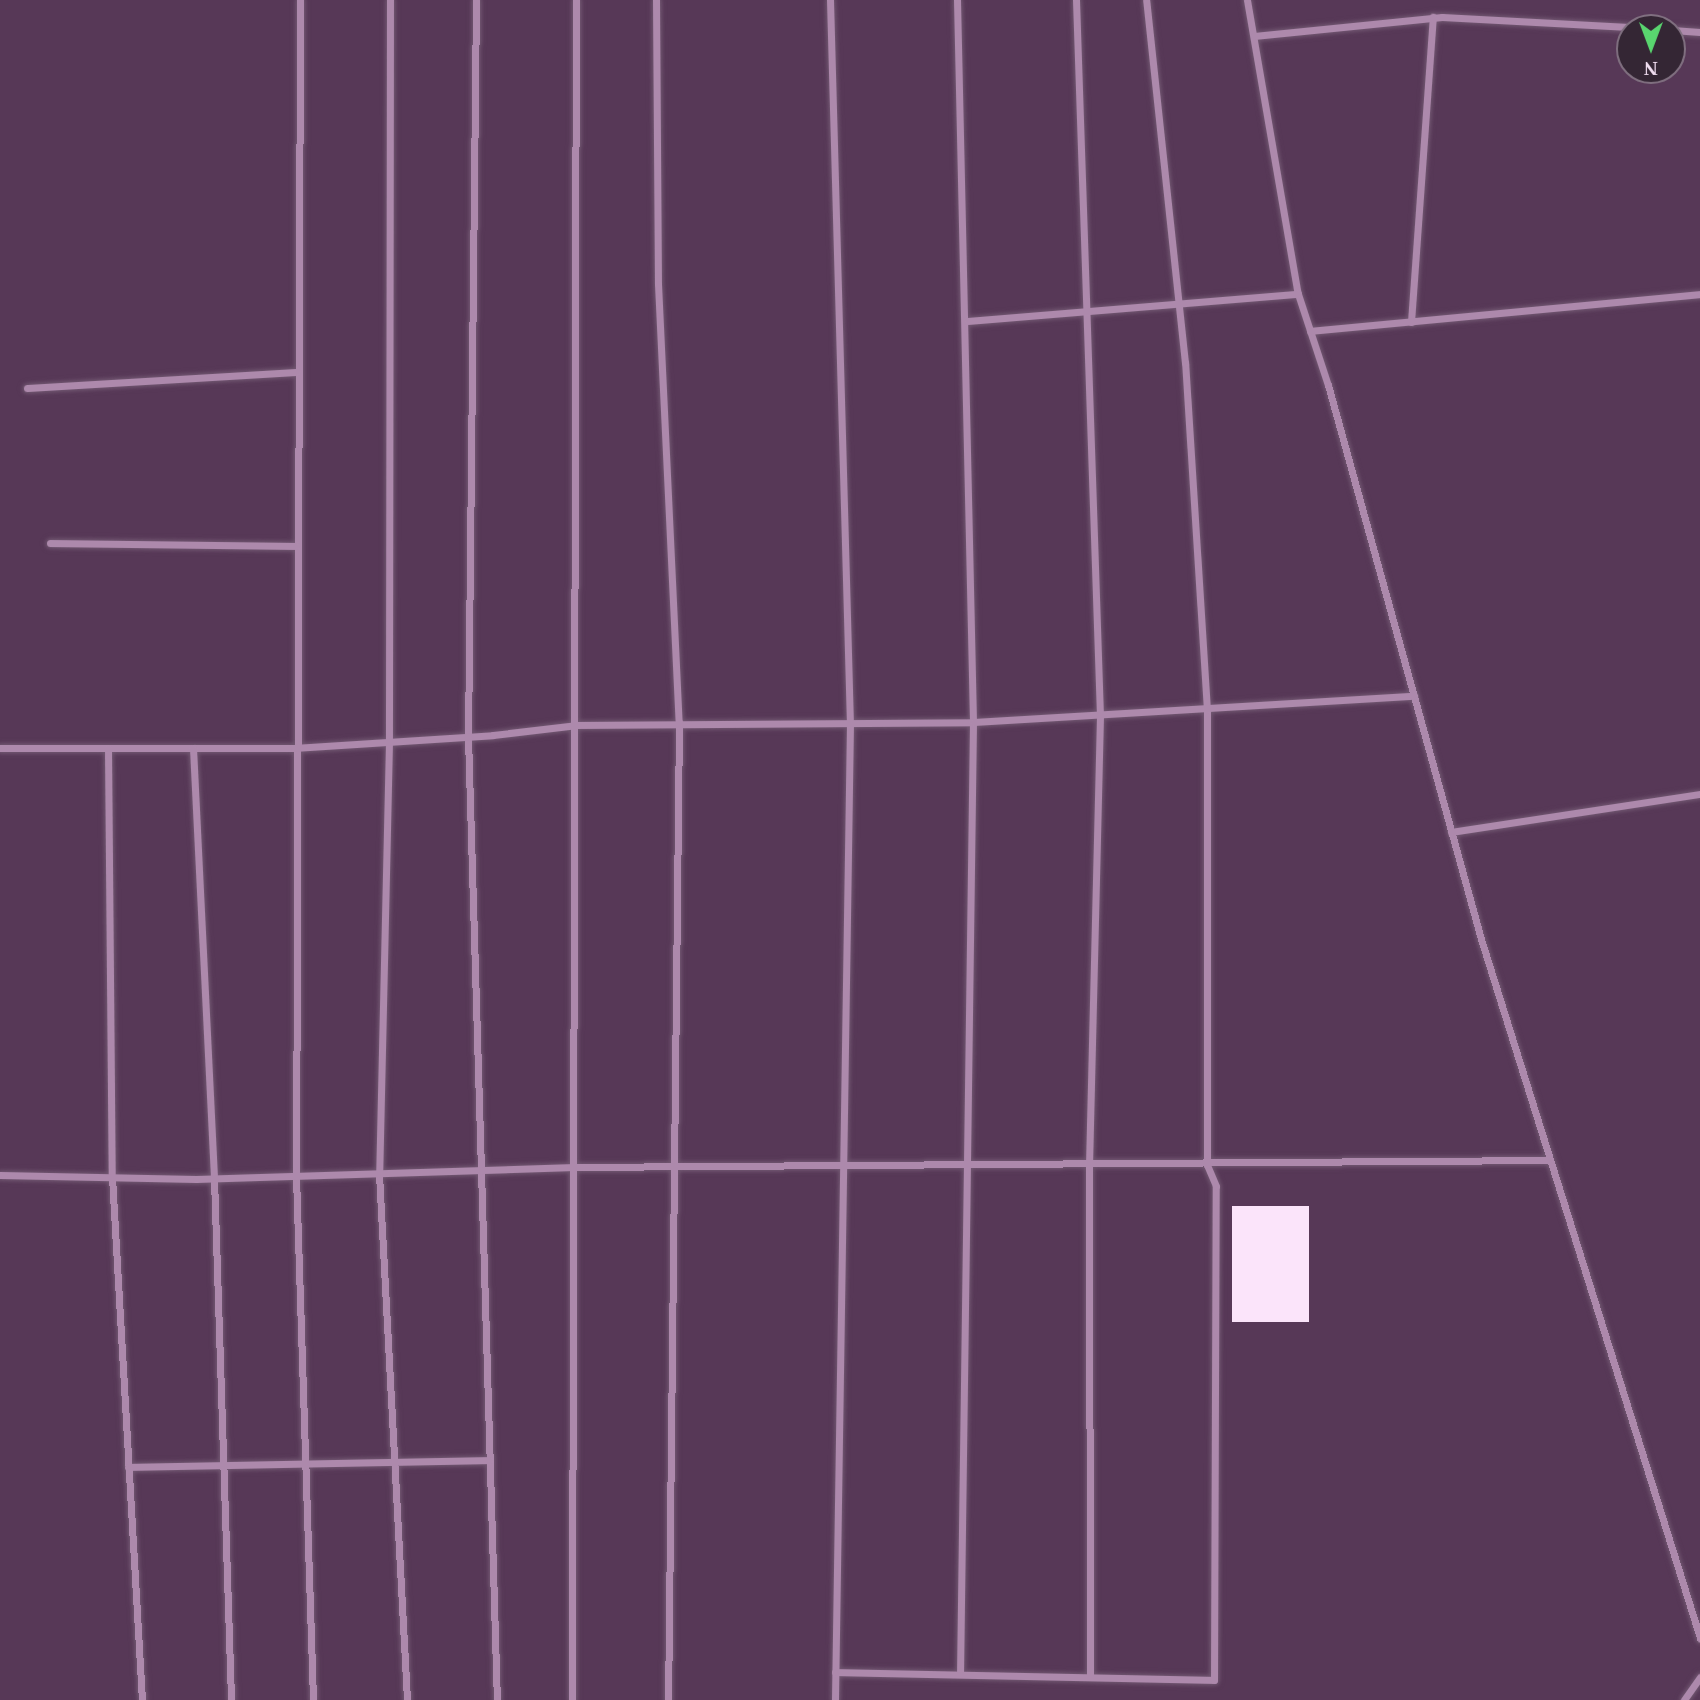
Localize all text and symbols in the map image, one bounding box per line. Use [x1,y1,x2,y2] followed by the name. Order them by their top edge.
[1616,14,1686,84] north arrow
[1644,58,1658,79] text: N

